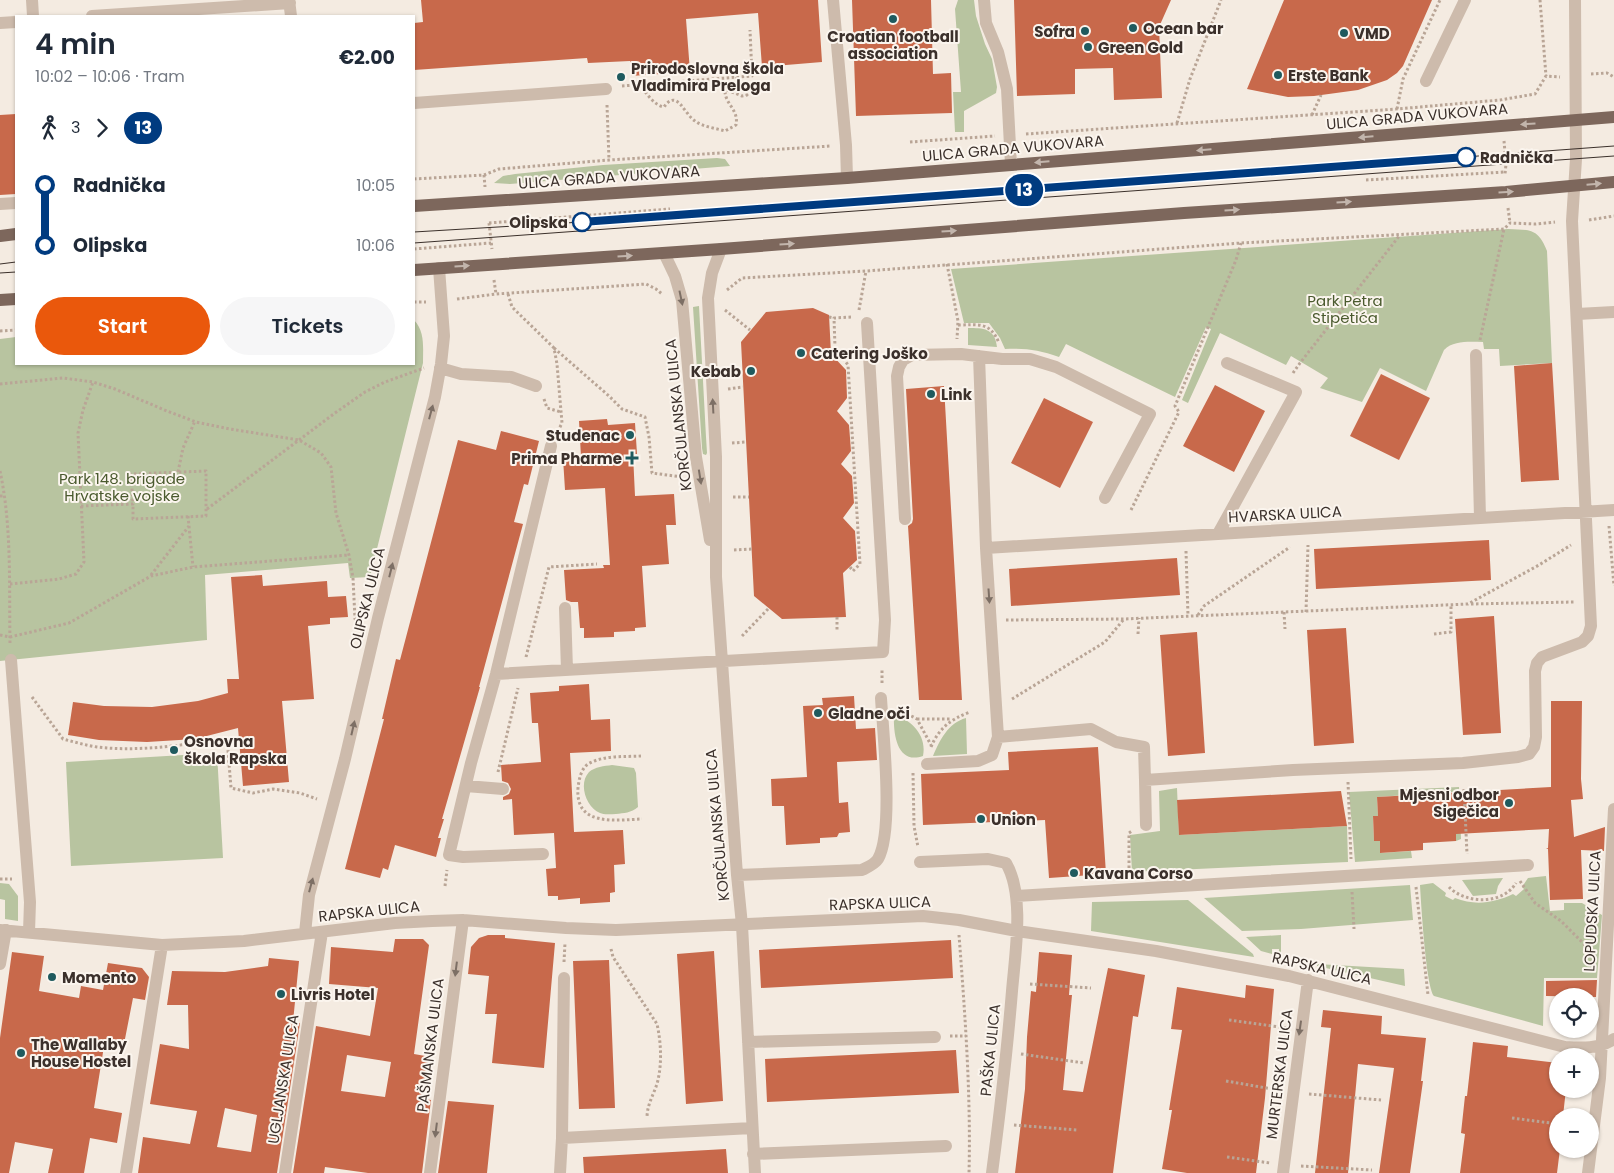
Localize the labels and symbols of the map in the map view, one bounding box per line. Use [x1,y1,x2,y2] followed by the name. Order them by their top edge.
[887,13,899,25] marker: Croatian football association
[1143,18,1224,39] place label: Ocean bar
[1034,21,1075,42] place label: Sofra
[1127,22,1139,34] marker: Ocean bar
[1354,23,1390,44] place label: VMD
[1079,25,1091,37] marker: Sofra
[827,26,959,64] place label: Croatian football association
[1338,27,1350,39] marker: VMD
[1098,37,1183,58] place label: Green Gold
[1082,41,1094,53] marker: Green Gold
[631,58,784,96] place label: Prirodoslovna škola Vladimira Preloga
[1288,65,1370,86] place label: Erste Bank
[1272,69,1284,81] marker: Erste Bank
[615,71,627,83] marker: Prirodoslovna škola Vladimira Preloga
[1325,98,1509,134] street label: ULICA GRADA VUKOVARA
[1520,120,1536,128] one-way arrow
[921,130,1105,166] street label: ULICA GRADA VUKOVARA
[1358,133,1374,141] one-way arrow
[1196,146,1212,154] one-way arrow
[1456,147,1476,167] marker: Radnička
[1480,147,1553,168] place label: Radnička
[1034,159,1050,167] one-way arrow
[517,160,701,194] street label: ULICA GRADA VUKOVARA
[1002,174,1046,206] line badge: 13
[1586,179,1602,187] one-way arrow
[1498,187,1514,195] one-way arrow
[1336,198,1352,206] one-way arrow
[1225,205,1241,213] one-way arrow
[509,212,568,233] place label: Olipska
[572,212,592,232] marker: Olipska
[941,227,957,235] one-way arrow
[779,240,795,248] one-way arrow
[617,251,633,259] one-way arrow
[455,262,471,270] one-way arrow
[1307,290,1383,328] park label: Park Petra Stipetića
[677,291,685,306] one-way arrow
[660,338,696,492] street label: KORČULANSKA ULICA
[811,343,928,364] place label: Catering Joško
[795,347,807,359] marker: Catering Joško
[691,361,741,382] place label: Kebab
[745,365,757,377] marker: Kebab
[941,384,973,405] place label: Link
[925,388,937,400] marker: Link
[709,398,717,414] one-way arrow
[427,405,435,420] one-way arrow
[546,425,620,446] place label: Studenac
[624,429,636,441] marker: Studenac
[511,448,622,469] place label: Prima Pharme
[626,452,638,464] marker: Prima Pharme
[59,468,185,506] park label: Park 148. brigade Hrvatske vojske
[696,470,704,486] one-way arrow
[1228,501,1342,527] street label: HVARSKA ULICA
[344,545,390,651] street label: OLIPSKA ULICA
[387,562,395,577] one-way arrow
[985,588,993,604] one-way arrow
[828,703,910,724] place label: Gladne oči
[812,707,824,719] marker: Gladne oči
[349,720,357,735] one-way arrow
[184,731,287,769] place label: Osnovna škola Rapska
[168,744,180,756] marker: Osnovna škola Rapska
[700,748,734,902] street label: KORČULANSKA ULICA
[1400,784,1500,822] place label: Mjesni odbor Sigečica
[1503,797,1515,809] marker: Mjesni odbor Sigečica
[991,809,1036,830] place label: Union
[975,813,987,825] marker: Union
[1578,850,1606,972] street label: LOPUDSKA ULICA
[1084,863,1193,884] place label: Kavana Corso
[1068,867,1080,879] marker: Kavana Corso
[308,878,316,893] one-way arrow
[829,891,931,915] street label: RAPSKA ULICA
[317,895,421,927] street label: RAPSKA ULICA
[1270,946,1374,990] street label: RAPSKA ULICA
[452,961,460,977] one-way arrow
[62,967,137,988] place label: Momento
[46,971,58,983] marker: Momento
[411,977,449,1113] street label: PAŠMANSKA ULICA
[291,984,375,1005] place label: Livris Hotel
[275,988,287,1000] marker: Livris Hotel
[975,1003,1005,1097] street label: PAŠKA ULICA
[1261,1008,1297,1140] street label: MURTERSKA ULICA
[262,1013,304,1145] street label: UGLJANSKA ULICA
[1296,1020,1304,1036] one-way arrow
[31,1034,131,1072] place label: The Wallaby House Hostel
[15,1047,27,1059] marker: The Wallaby House Hostel
[431,1122,439,1138] one-way arrow

